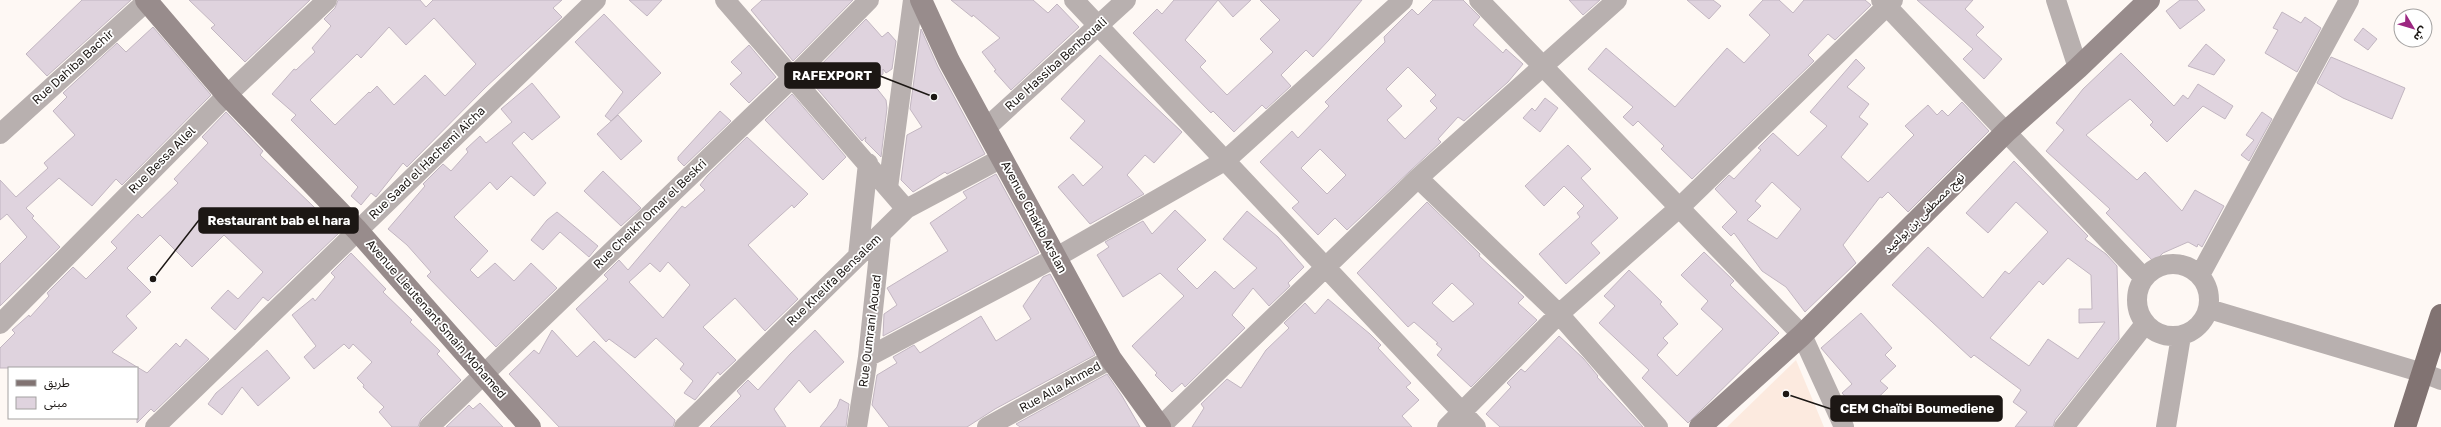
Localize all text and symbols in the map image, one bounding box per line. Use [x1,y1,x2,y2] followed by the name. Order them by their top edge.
[2393,8,2433,48] north arrow
[1002,14,1110,113] street label: Rue Hassiba Benbouali
[2411,24,2431,44] text: ش
[29,26,117,107] street label: Rue Dahiba Bachir
[785,63,880,88] callout: RAFEXPORT
[792,67,872,83] text: RAFEXPORT
[365,103,488,222] street label: Rue Saad el Hachemi Aicha
[125,123,198,196] street label: Rue Bessa Allel
[590,156,709,272] street label: Rue Cheikh Omar el Beskri
[998,158,1070,276] street label: Avenue Chakib Arslan
[1880,169,1969,258] street label: نهج مصطفى بن بولعيد
[199,208,358,233] callout: Restaurant bab el hara
[208,212,351,228] text: Restaurant bab el hara
[783,231,884,329] street label: Rue Khelifa Bensalem
[363,236,510,401] street label: Avenue Lieutenant Smain Mohamed
[855,274,884,388] street label: Rue Oumrani Aouad
[1016,358,1103,415] street label: Rue Alla Ahmed
[8,367,138,419] legend
[44,375,70,391] text: طريق
[44,395,67,410] text: مبنى
[1831,396,2002,421] callout: CEM Chaïbi Boumediene
[1840,400,1994,416] text: CEM Chaïbi Boumediene

